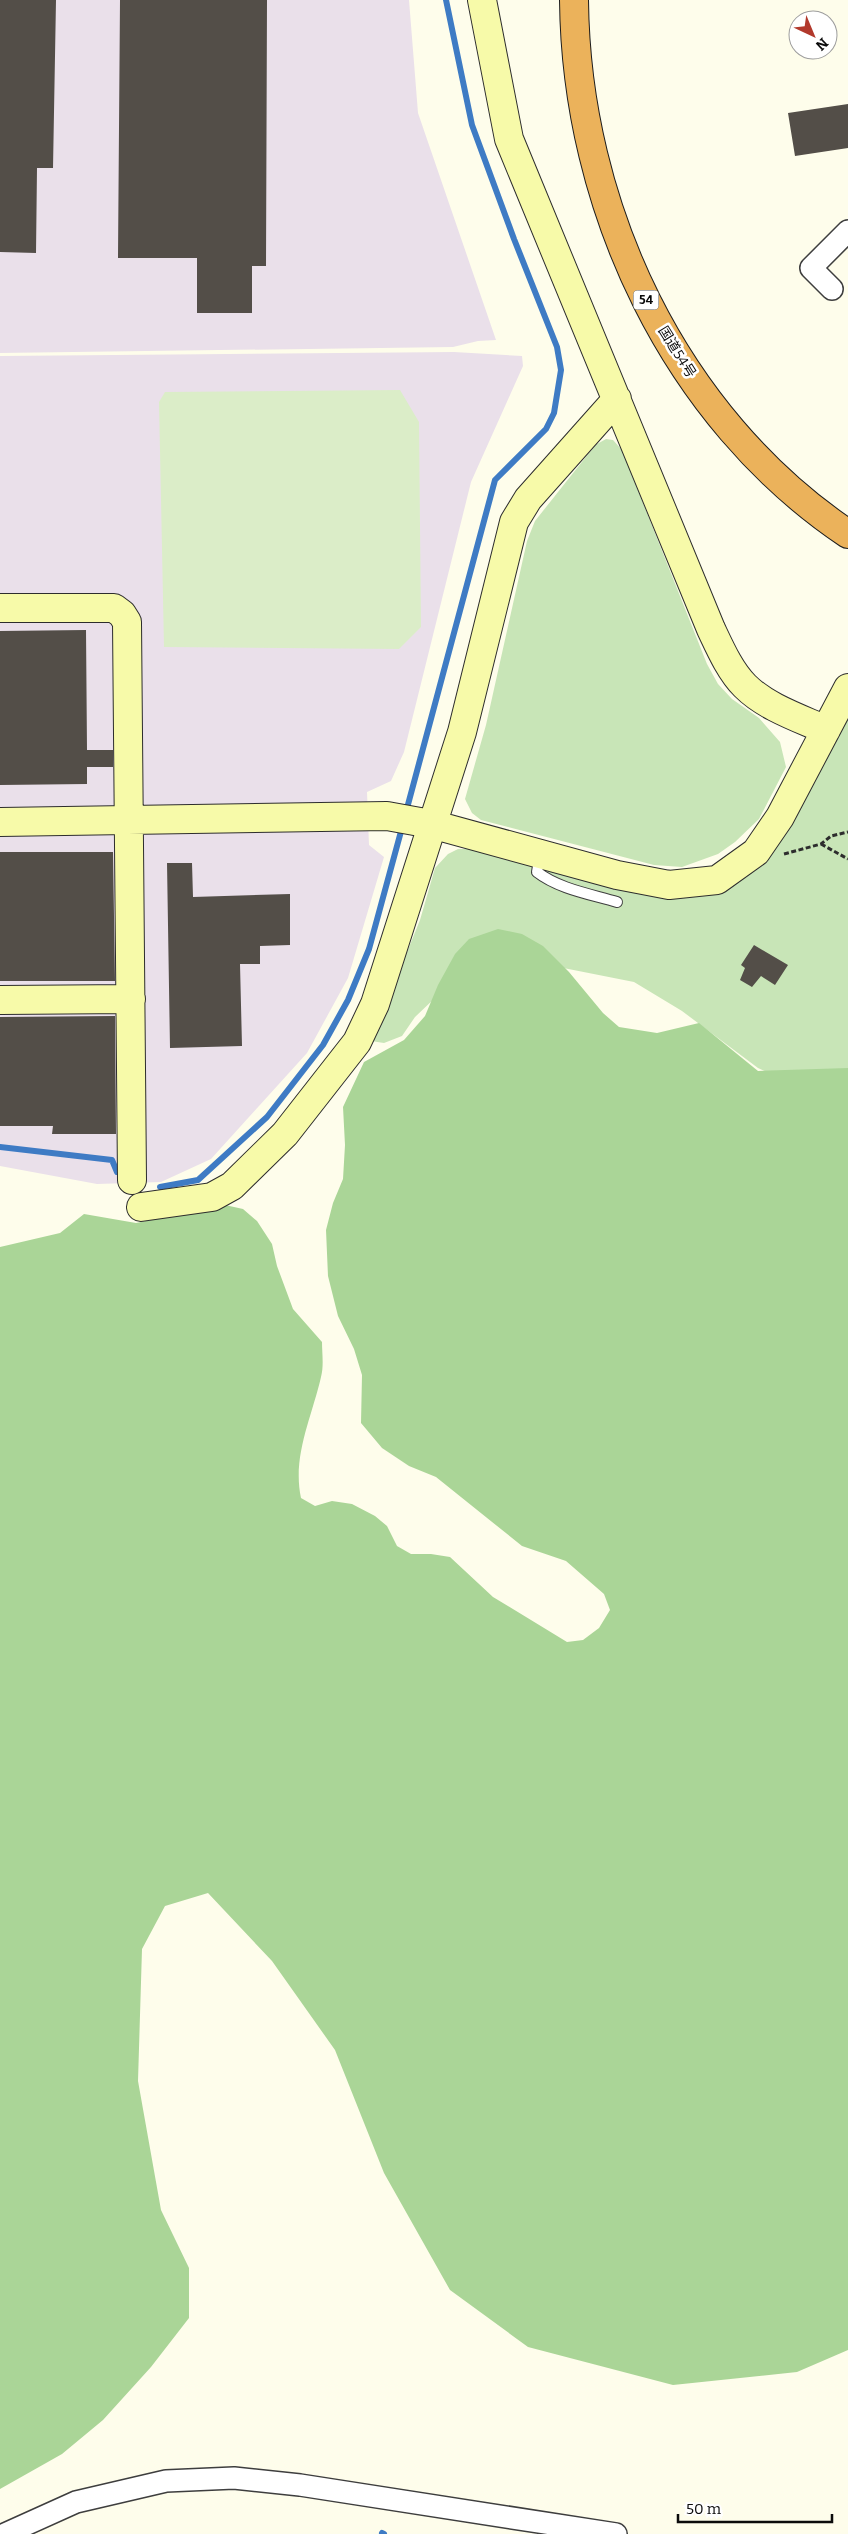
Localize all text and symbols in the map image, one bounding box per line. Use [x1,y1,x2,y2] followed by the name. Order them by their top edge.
[788,10,838,60] north arrow
[812,34,831,54] text: N
[634,290,658,310] road number: 54
[655,323,699,381] street label: 国道54号
[678,2492,832,2524] scale bar
[686,2500,722,2518] text: 50 m

